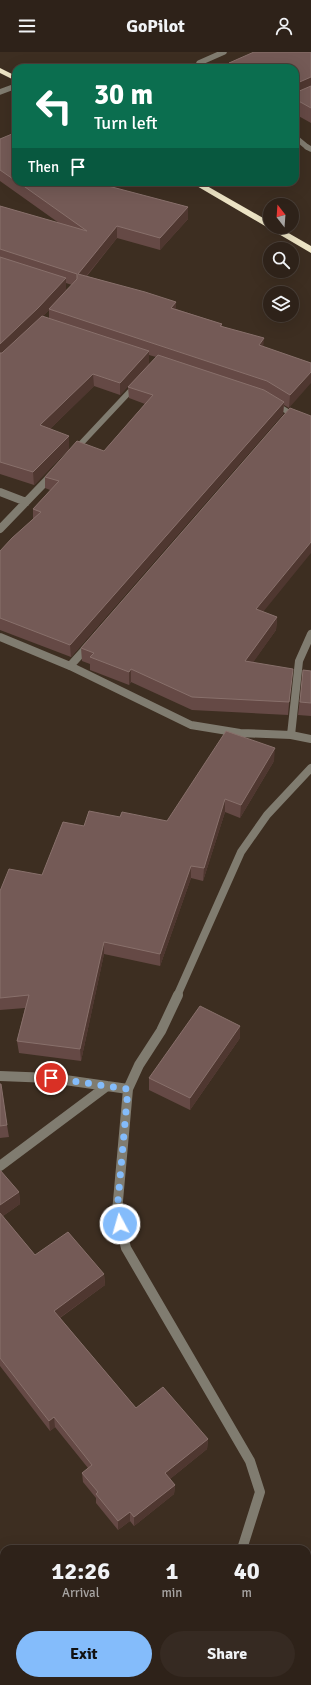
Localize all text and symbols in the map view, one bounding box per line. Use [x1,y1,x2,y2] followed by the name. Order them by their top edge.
[16,15,38,37] icon: menu
[126,15,185,37] text: GoPilot
[273,15,295,37] icon: person
[94,78,153,112] text: 30 m
[28,80,80,132] icon: left
[94,112,157,134] text: Turn left
[67,156,89,178] icon: arrive
[28,158,59,176] text: Then
[263,198,299,234] north arrow
[263,198,299,322] map controls
[263,242,299,278] button: search
[263,286,299,322] button: layers
[34,1061,68,1095] pin
[40,1067,62,1089] icon: arrive
[99,1203,141,1245] position arrow
[51,1556,110,1586] text: 12:26
[165,1556,178,1586] text: 1
[234,1556,260,1586] text: 40
[62,1585,99,1601] text: Arrival
[161,1585,182,1601] text: min
[242,1585,252,1601] text: m
[16,1631,152,1677] button: Exit
[160,1631,295,1677] button: Share

